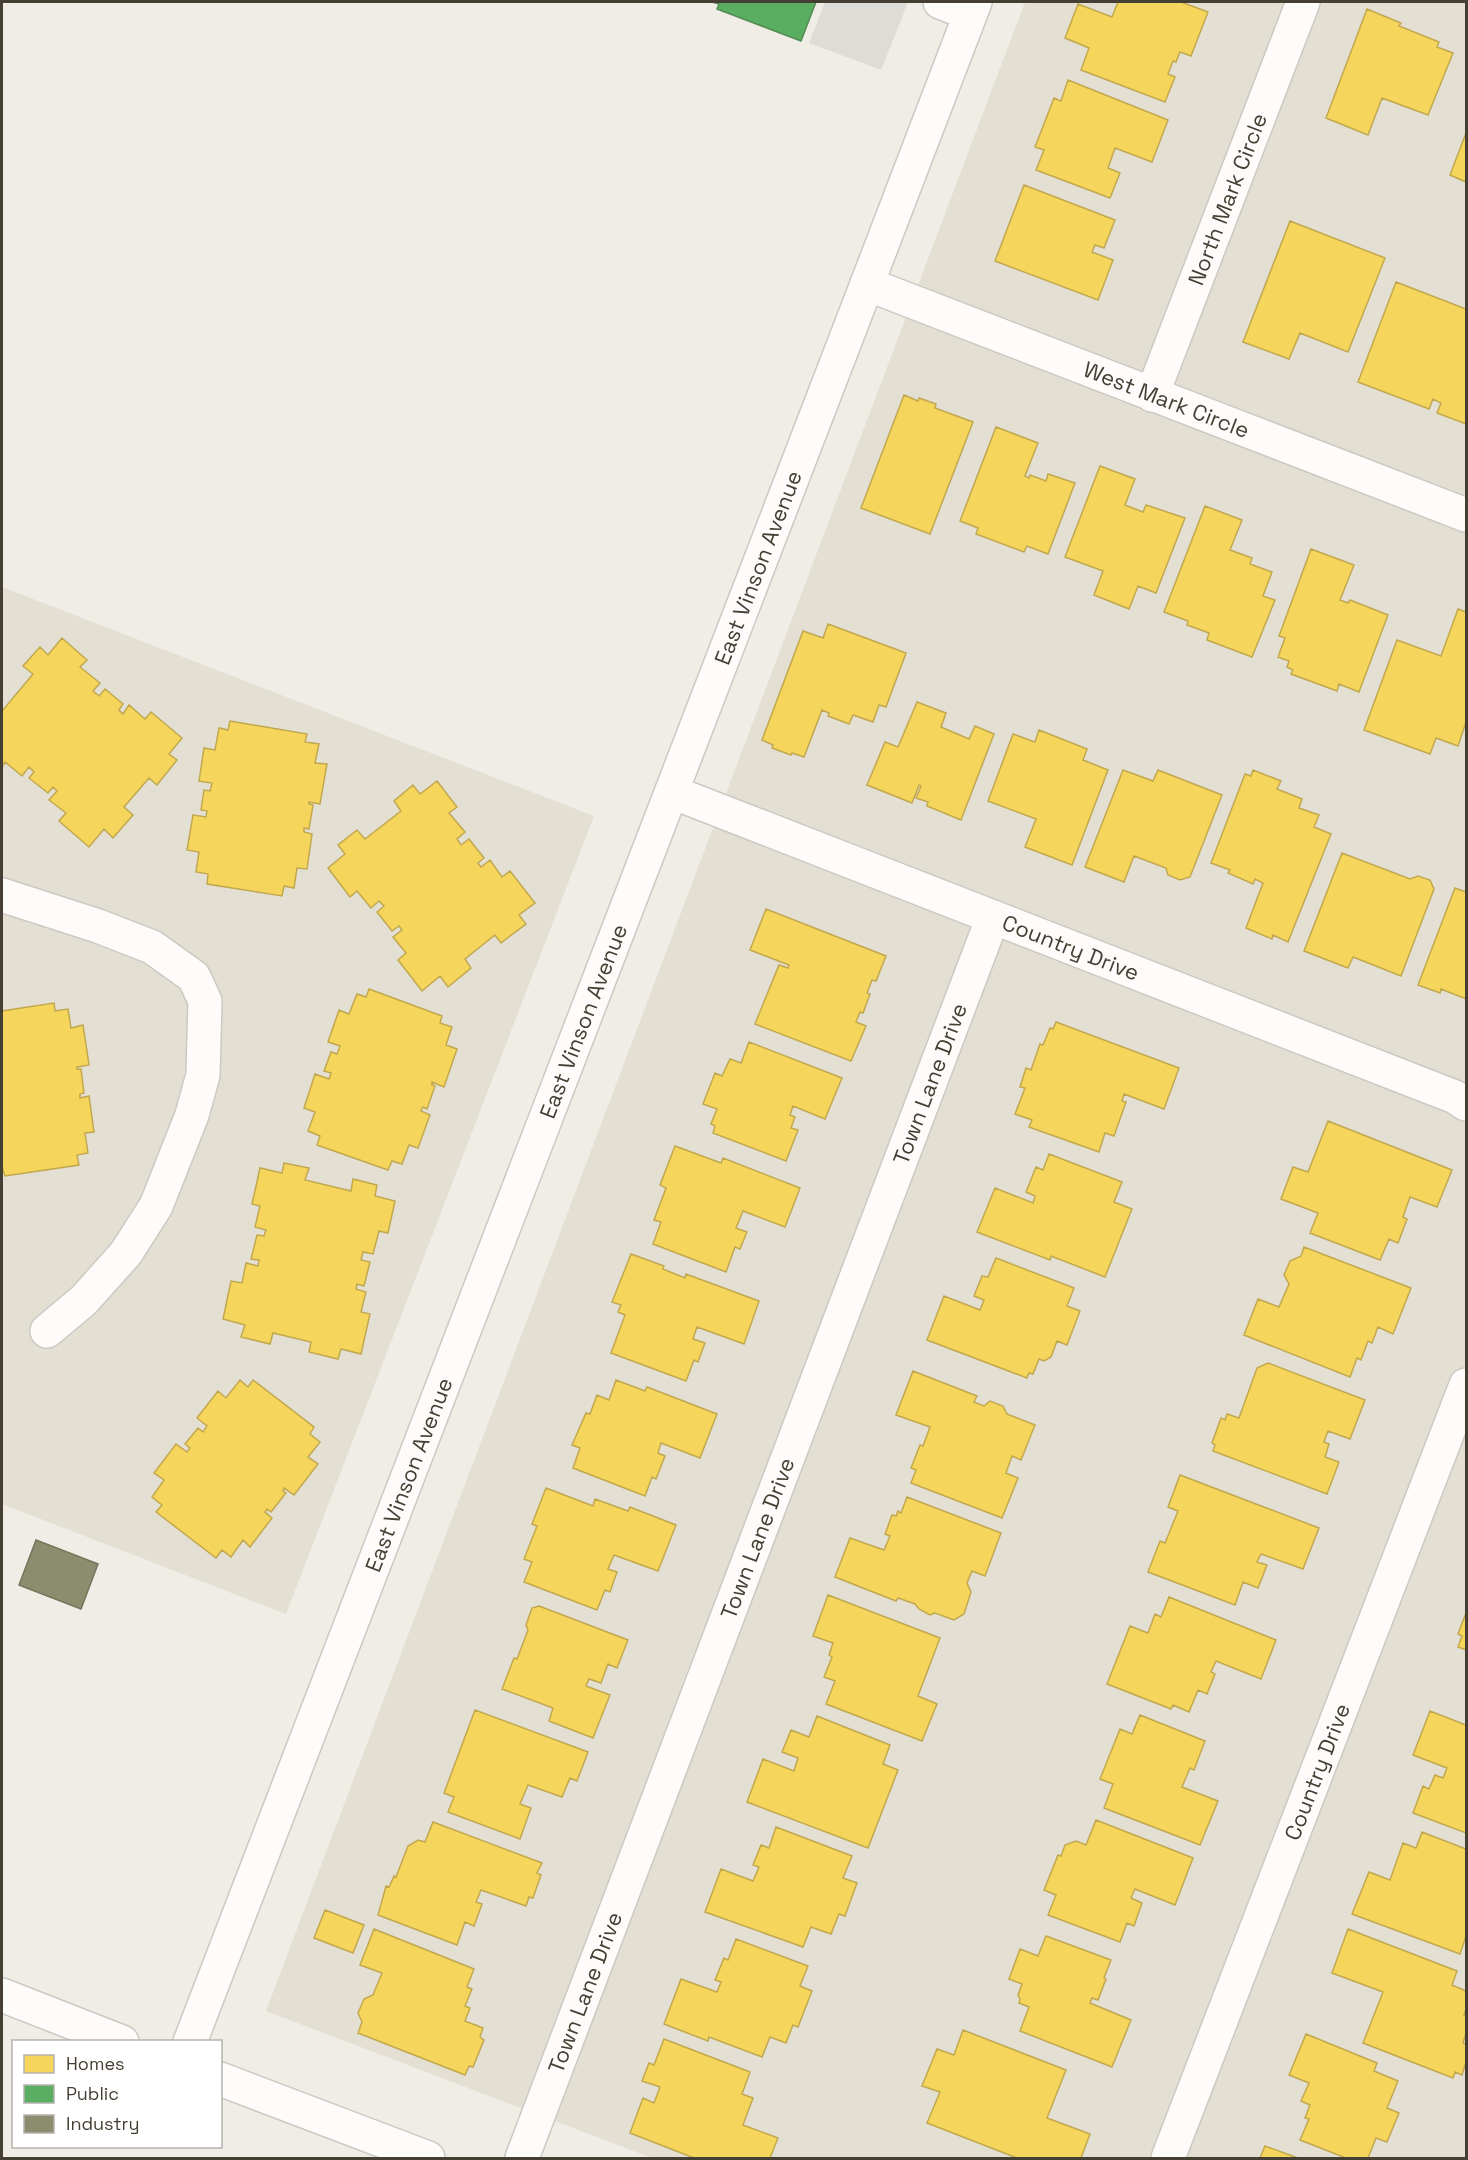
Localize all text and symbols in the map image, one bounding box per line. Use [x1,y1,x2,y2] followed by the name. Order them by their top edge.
[1182,109,1273,289] street label: North Mark Circle
[1080,355,1253,444] street label: West Mark Circle
[708,466,808,669] street label: East Vinson Avenue
[998,908,1143,987] street label: Country Drive
[533,920,633,1122] street label: East Vinson Avenue
[886,999,973,1168] street label: Town Lane Drive
[358,1373,459,1576] street label: East Vinson Avenue
[714,1453,801,1623] street label: Town Lane Drive
[1278,1699,1356,1844] street label: Country Drive
[541,1908,628,2077] street label: Town Lane Drive
[12,2040,222,2148] legend
[66,2052,125,2075] text: Homes
[66,2082,119,2105] text: Public
[66,2112,139,2135] text: Industry

